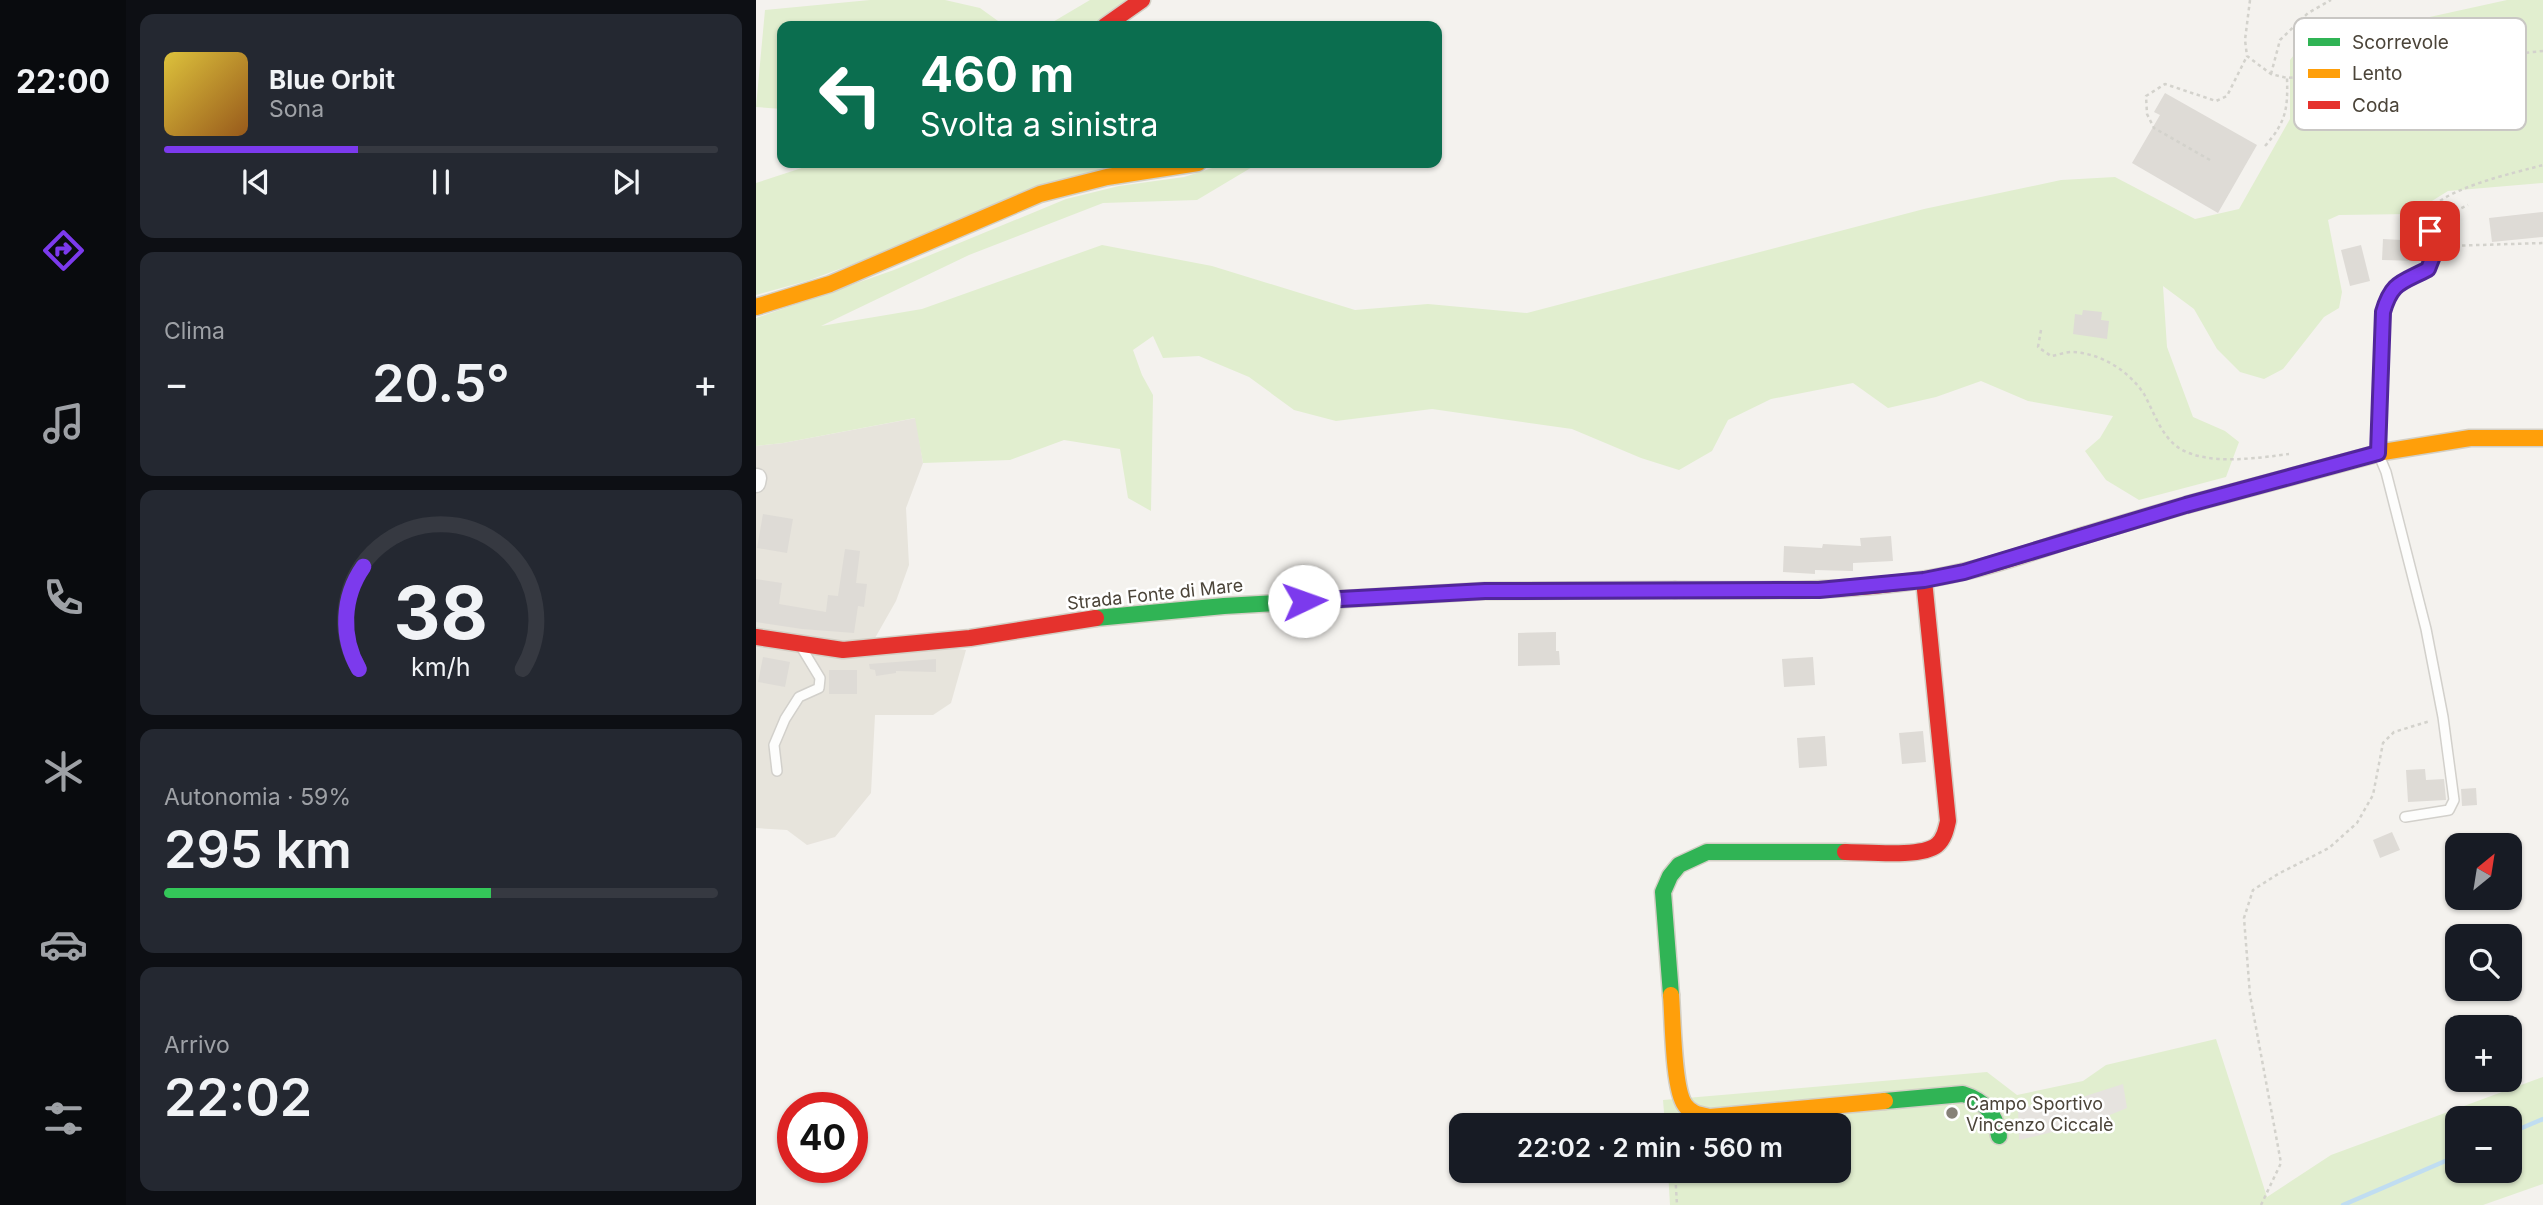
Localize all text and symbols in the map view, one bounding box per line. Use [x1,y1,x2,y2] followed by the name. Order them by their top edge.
[2294,18,2526,130] legend
[2352,31,2449,54] text: Scorrevole
[920,45,1074,104] text: 460 m
[805,49,896,140] icon: left
[16,62,110,101] text: 22:00
[2352,62,2402,85] text: Lento
[269,64,395,95] text: Blue Orbit
[2352,94,2400,117] text: Coda
[269,95,324,123] text: Sona
[920,105,1159,144] text: Svolta a sinistra
[237,163,275,201] icon: previous
[422,163,460,201] icon: pause
[607,163,645,201] icon: next
[2400,201,2460,261] pin
[2411,212,2449,250] icon: arrive
[39,226,88,275] icon: directions
[164,317,225,345] text: Clima
[372,352,510,415] text: 20.5°
[164,360,189,406] text: −
[693,360,718,406] text: +
[39,399,88,448] icon: music
[1267,564,1341,638] position arrow
[394,568,488,657] text: 38
[39,573,88,622] icon: phone
[1066,574,1244,614] street label: Strada Fonte di Mare
[411,651,471,681] text: km/h
[39,747,88,796] icon: climate
[164,783,351,811] text: Autonomia · 59%
[164,818,352,881] text: 295 km
[2445,833,2522,910] north arrow
[2445,833,2522,1183] map controls
[39,920,88,969] icon: car
[2445,924,2522,1001] button: search
[2445,1015,2522,1092] button: +
[164,1031,230,1059] text: Arrivo
[164,1066,312,1129] text: 22:02
[777,1092,868,1183] speed limit sign: 40
[1966,1093,2114,1135] place label: Campo Sportivo Vincenzo Ciccalè
[39,1094,88,1143] icon: filters
[1944,1105,1960,1121] marker: Campo Sportivo Vincenzo Ciccalè
[2445,1106,2522,1183] button: −
[1517,1132,1783,1163] text: 22:02 · 2 min · 560 m

